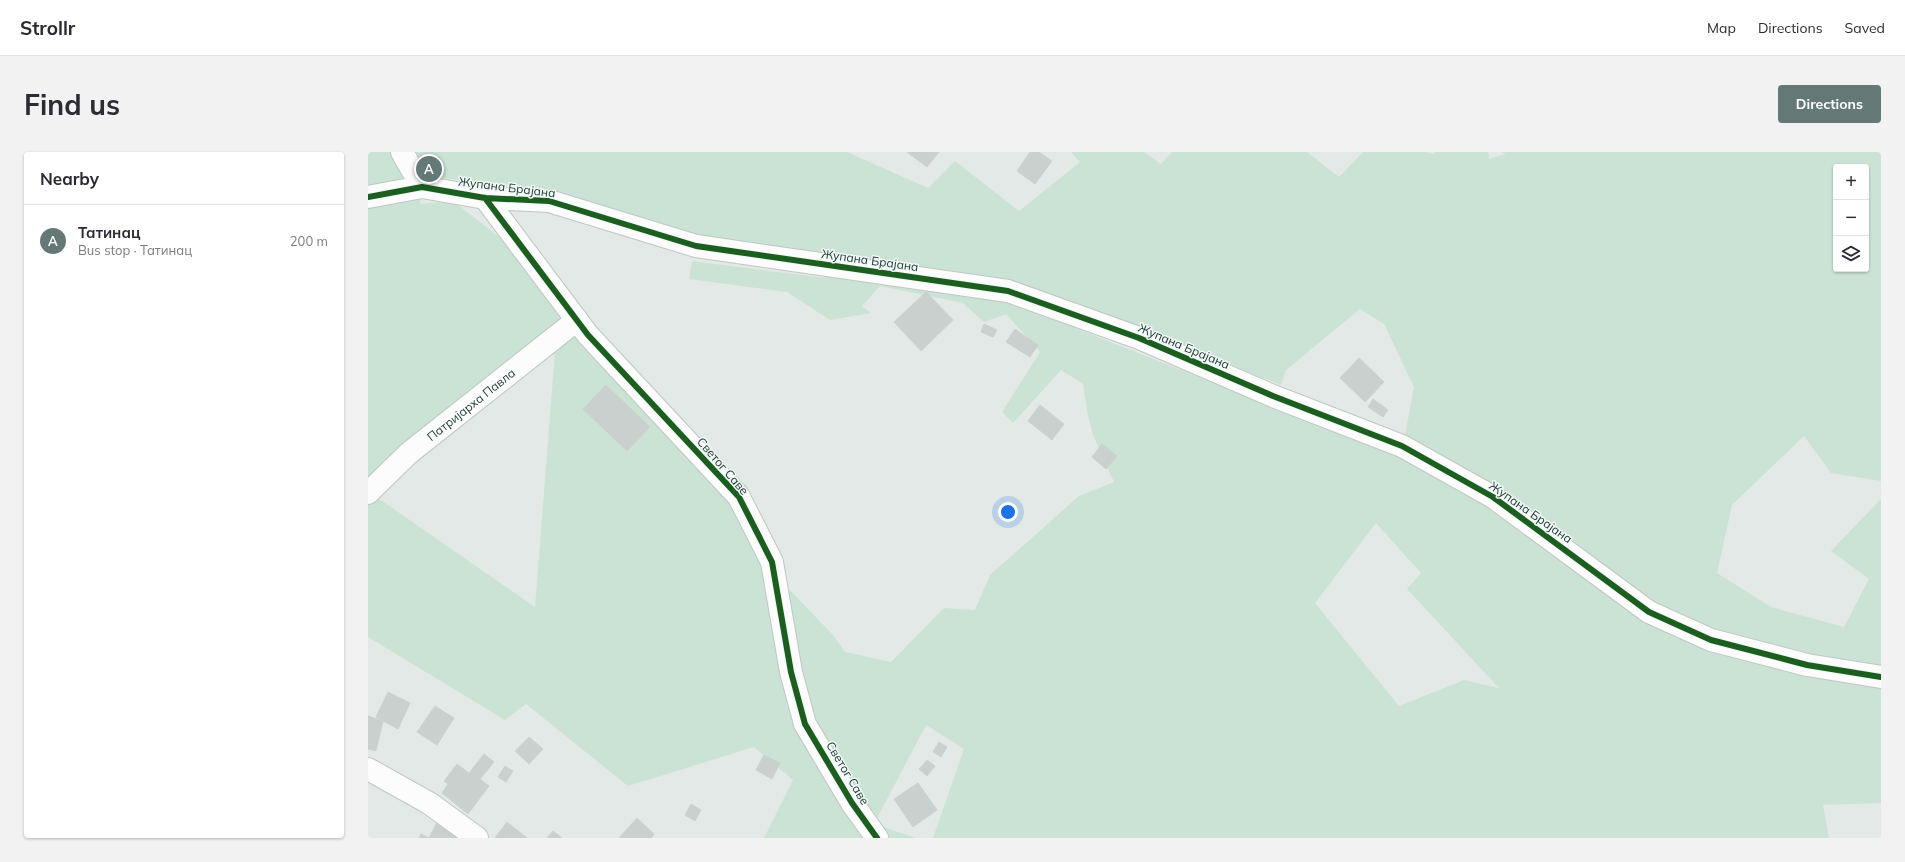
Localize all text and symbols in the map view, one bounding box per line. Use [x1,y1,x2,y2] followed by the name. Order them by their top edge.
[20,16,75,40] text: Strollr
[1707,19,1736,37] text: Map
[1758,19,1823,37] text: Directions
[1845,19,1885,37] text: Saved
[1778,85,1881,123] button: Directions
[24,87,120,122] text: Find us
[416,154,442,184] pin: A
[1833,164,1869,272] map controls
[1833,164,1869,200] button: +
[40,168,99,189] text: Nearby
[458,174,556,200] street label: Жупана Брајана
[1833,200,1869,236] button: −
[78,223,140,242] text: Татинац
[48,233,58,249] text: A
[290,233,328,249] text: 200 m
[1833,236,1869,272] button: layers
[78,242,192,258] text: Bus stop · Татинац
[821,246,919,274] street label: Жупана Брајана
[1136,320,1232,372] street label: Жупана Брајана
[424,365,518,444] street label: Патријарха Павла
[694,434,752,498] street label: Светог Саве
[1487,478,1575,546] street label: Жупана Брајана
[998,502,1018,522] your location
[823,739,873,808] street label: Светог Саве

